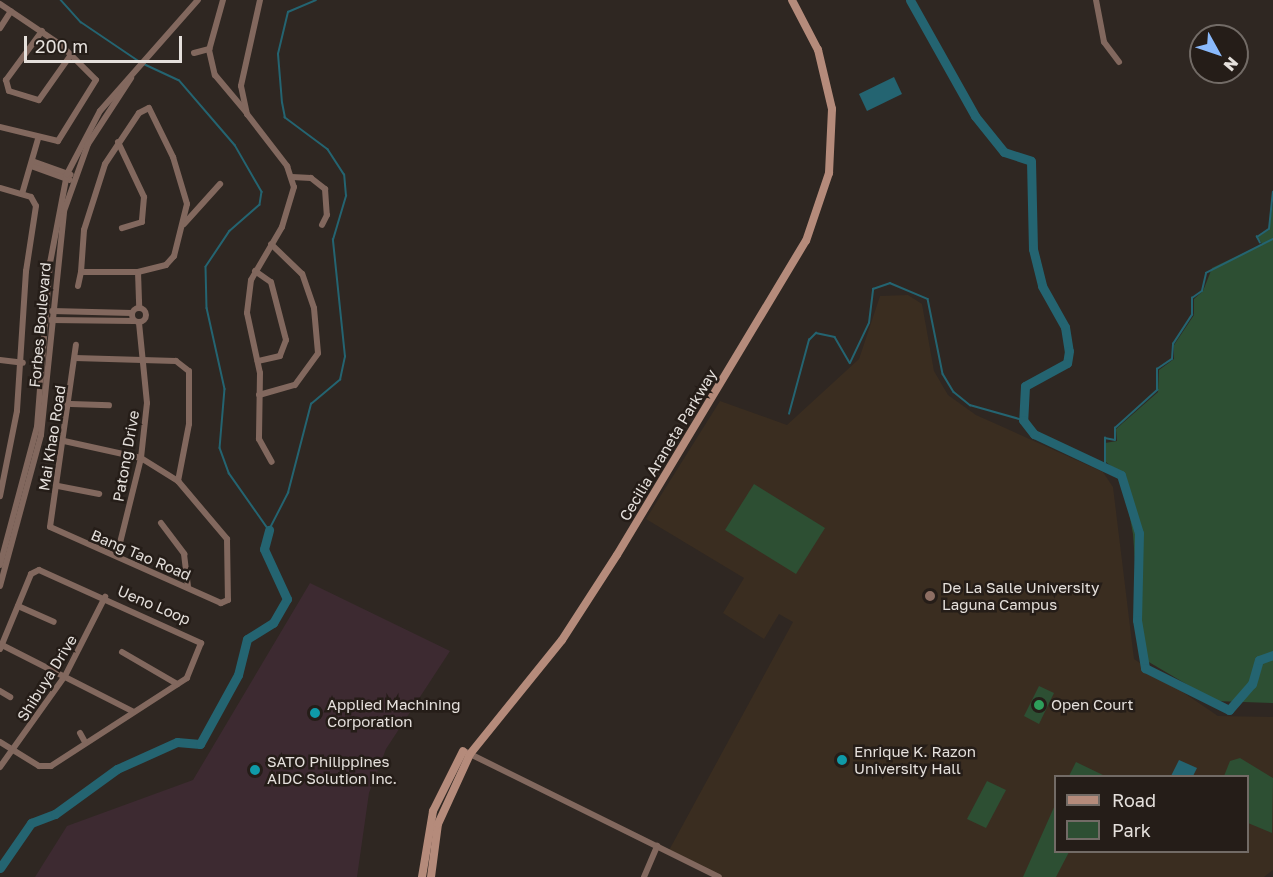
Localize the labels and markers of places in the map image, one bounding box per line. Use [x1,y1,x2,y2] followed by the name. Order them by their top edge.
[942,578,1099,613] place label: De La Salle University Laguna Campus
[923,589,937,603] marker: De La Salle University Laguna Campus
[327,695,460,730] place label: Applied Machining Corporation
[1051,696,1133,714] place label: Open Court
[1032,698,1046,712] marker: Open Court
[308,706,322,720] marker: Applied Machining Corporation
[854,742,976,777] place label: Enrique K. Razon University Hall
[267,752,397,787] place label: SATO Philippines AIDC Solution Inc.
[835,753,849,767] marker: Enrique K. Razon University Hall
[248,763,262,777] marker: SATO Philippines AIDC Solution Inc.

